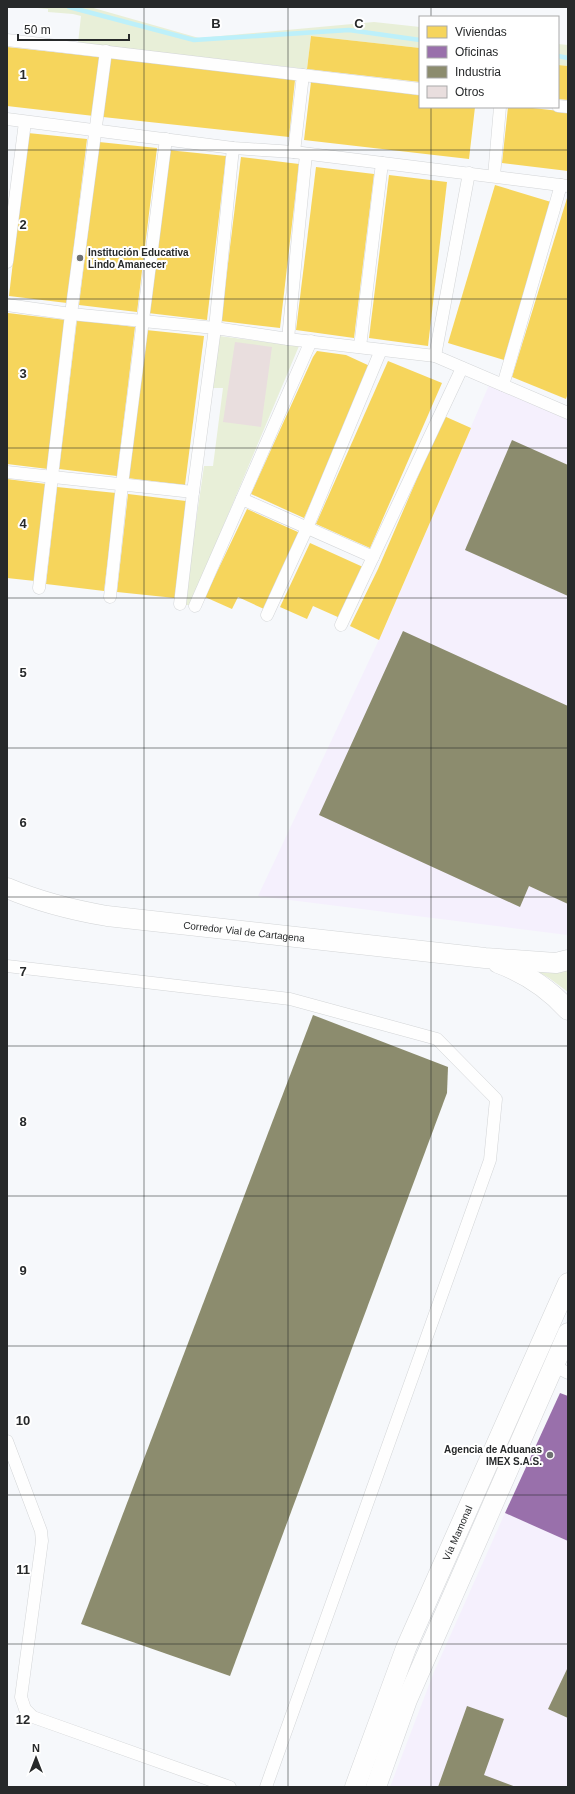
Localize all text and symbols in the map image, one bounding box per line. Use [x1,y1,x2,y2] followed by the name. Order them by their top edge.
[18,16,129,42] scale bar
[211,16,221,31] text: B
[354,16,364,31] text: C
[419,16,559,108] legend
[24,23,51,37] text: 50 m
[455,25,507,39] text: Viviendas
[455,45,498,59] text: Oficinas
[455,65,501,79] text: Industria
[19,67,27,82] text: 1
[455,85,484,99] text: Otros
[19,217,27,232] text: 2
[88,247,189,270] place label: Institución Educativa Lindo Amanecer
[75,253,85,263] marker: Institución Educativa Lindo Amanecer
[19,366,27,381] text: 3
[19,516,27,531] text: 4
[19,665,27,680] text: 5
[19,815,27,830] text: 6
[183,920,306,944] street label: Corredor Vial de Cartagena
[19,964,27,979] text: 7
[19,1114,27,1129] text: 8
[19,1263,27,1278] text: 9
[16,1413,30,1428] text: 10
[444,1444,542,1467] place label: Agencia de Aduanas IMEX S.A.S.
[545,1450,555,1460] marker: Agencia de Aduanas IMEX S.A.S.
[441,1504,475,1562] street label: Vía Mamonal
[16,1562,30,1577] text: 11
[16,1712,30,1727] text: 12
[16,1738,56,1778] north arrow
[32,1742,40,1754] text: N

